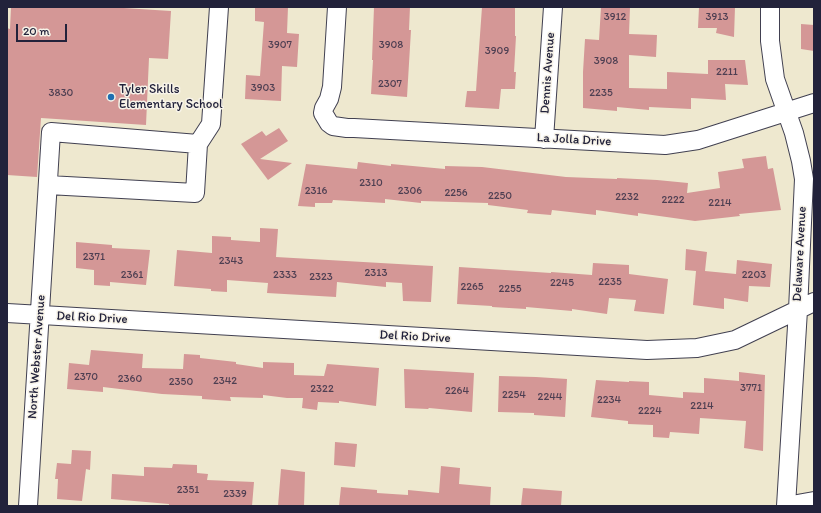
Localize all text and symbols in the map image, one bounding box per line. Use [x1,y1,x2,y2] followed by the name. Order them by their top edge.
[604,10,626,24] house number: 3912
[706,10,728,24] house number: 3913
[18,16,69,42] scale bar
[23,24,50,38] text: 20 m
[537,32,559,114] street label: Dennis Avenue
[268,38,292,52] house number: 3907
[379,38,403,52] house number: 3908
[485,44,509,58] house number: 3909
[594,54,618,68] house number: 3908
[716,65,738,79] house number: 2211
[378,77,402,91] house number: 2307
[251,81,275,95] house number: 3903
[119,82,223,113] place label: Tyler Skills Elementary School
[49,86,73,100] house number: 3830
[589,86,613,100] house number: 2235
[106,92,116,102] marker: Tyler Skills Elementary School
[536,130,612,150] street label: La Jolla Drive
[359,176,383,190] house number: 2310
[305,184,327,198] house number: 2316
[398,184,422,198] house number: 2306
[444,186,468,200] house number: 2256
[488,189,512,203] house number: 2250
[615,190,639,204] house number: 2232
[661,193,685,207] house number: 2222
[708,196,732,210] house number: 2214
[790,206,810,302] street label: Delaware Avenue
[83,250,105,264] house number: 2371
[219,254,243,268] house number: 2343
[365,266,387,280] house number: 2313
[121,268,143,282] house number: 2361
[273,268,297,282] house number: 2333
[742,268,766,282] house number: 2203
[309,270,333,284] house number: 2323
[598,275,622,289] house number: 2235
[550,276,574,290] house number: 2245
[460,280,484,294] house number: 2265
[498,282,522,296] house number: 2255
[25,294,49,420] street label: North Webster Avenue
[56,308,128,328] street label: Del Rio Drive
[379,327,451,347] street label: Del Rio Drive
[74,370,98,384] house number: 2370
[118,372,142,386] house number: 2360
[213,374,237,388] house number: 2342
[169,375,193,389] house number: 2350
[740,381,762,395] house number: 3771
[310,382,334,396] house number: 2322
[445,384,469,398] house number: 2264
[502,388,526,402] house number: 2254
[538,390,562,404] house number: 2244
[597,393,621,407] house number: 2234
[690,399,714,413] house number: 2214
[638,404,662,418] house number: 2224
[177,483,199,497] house number: 2351
[223,487,247,501] house number: 2339

